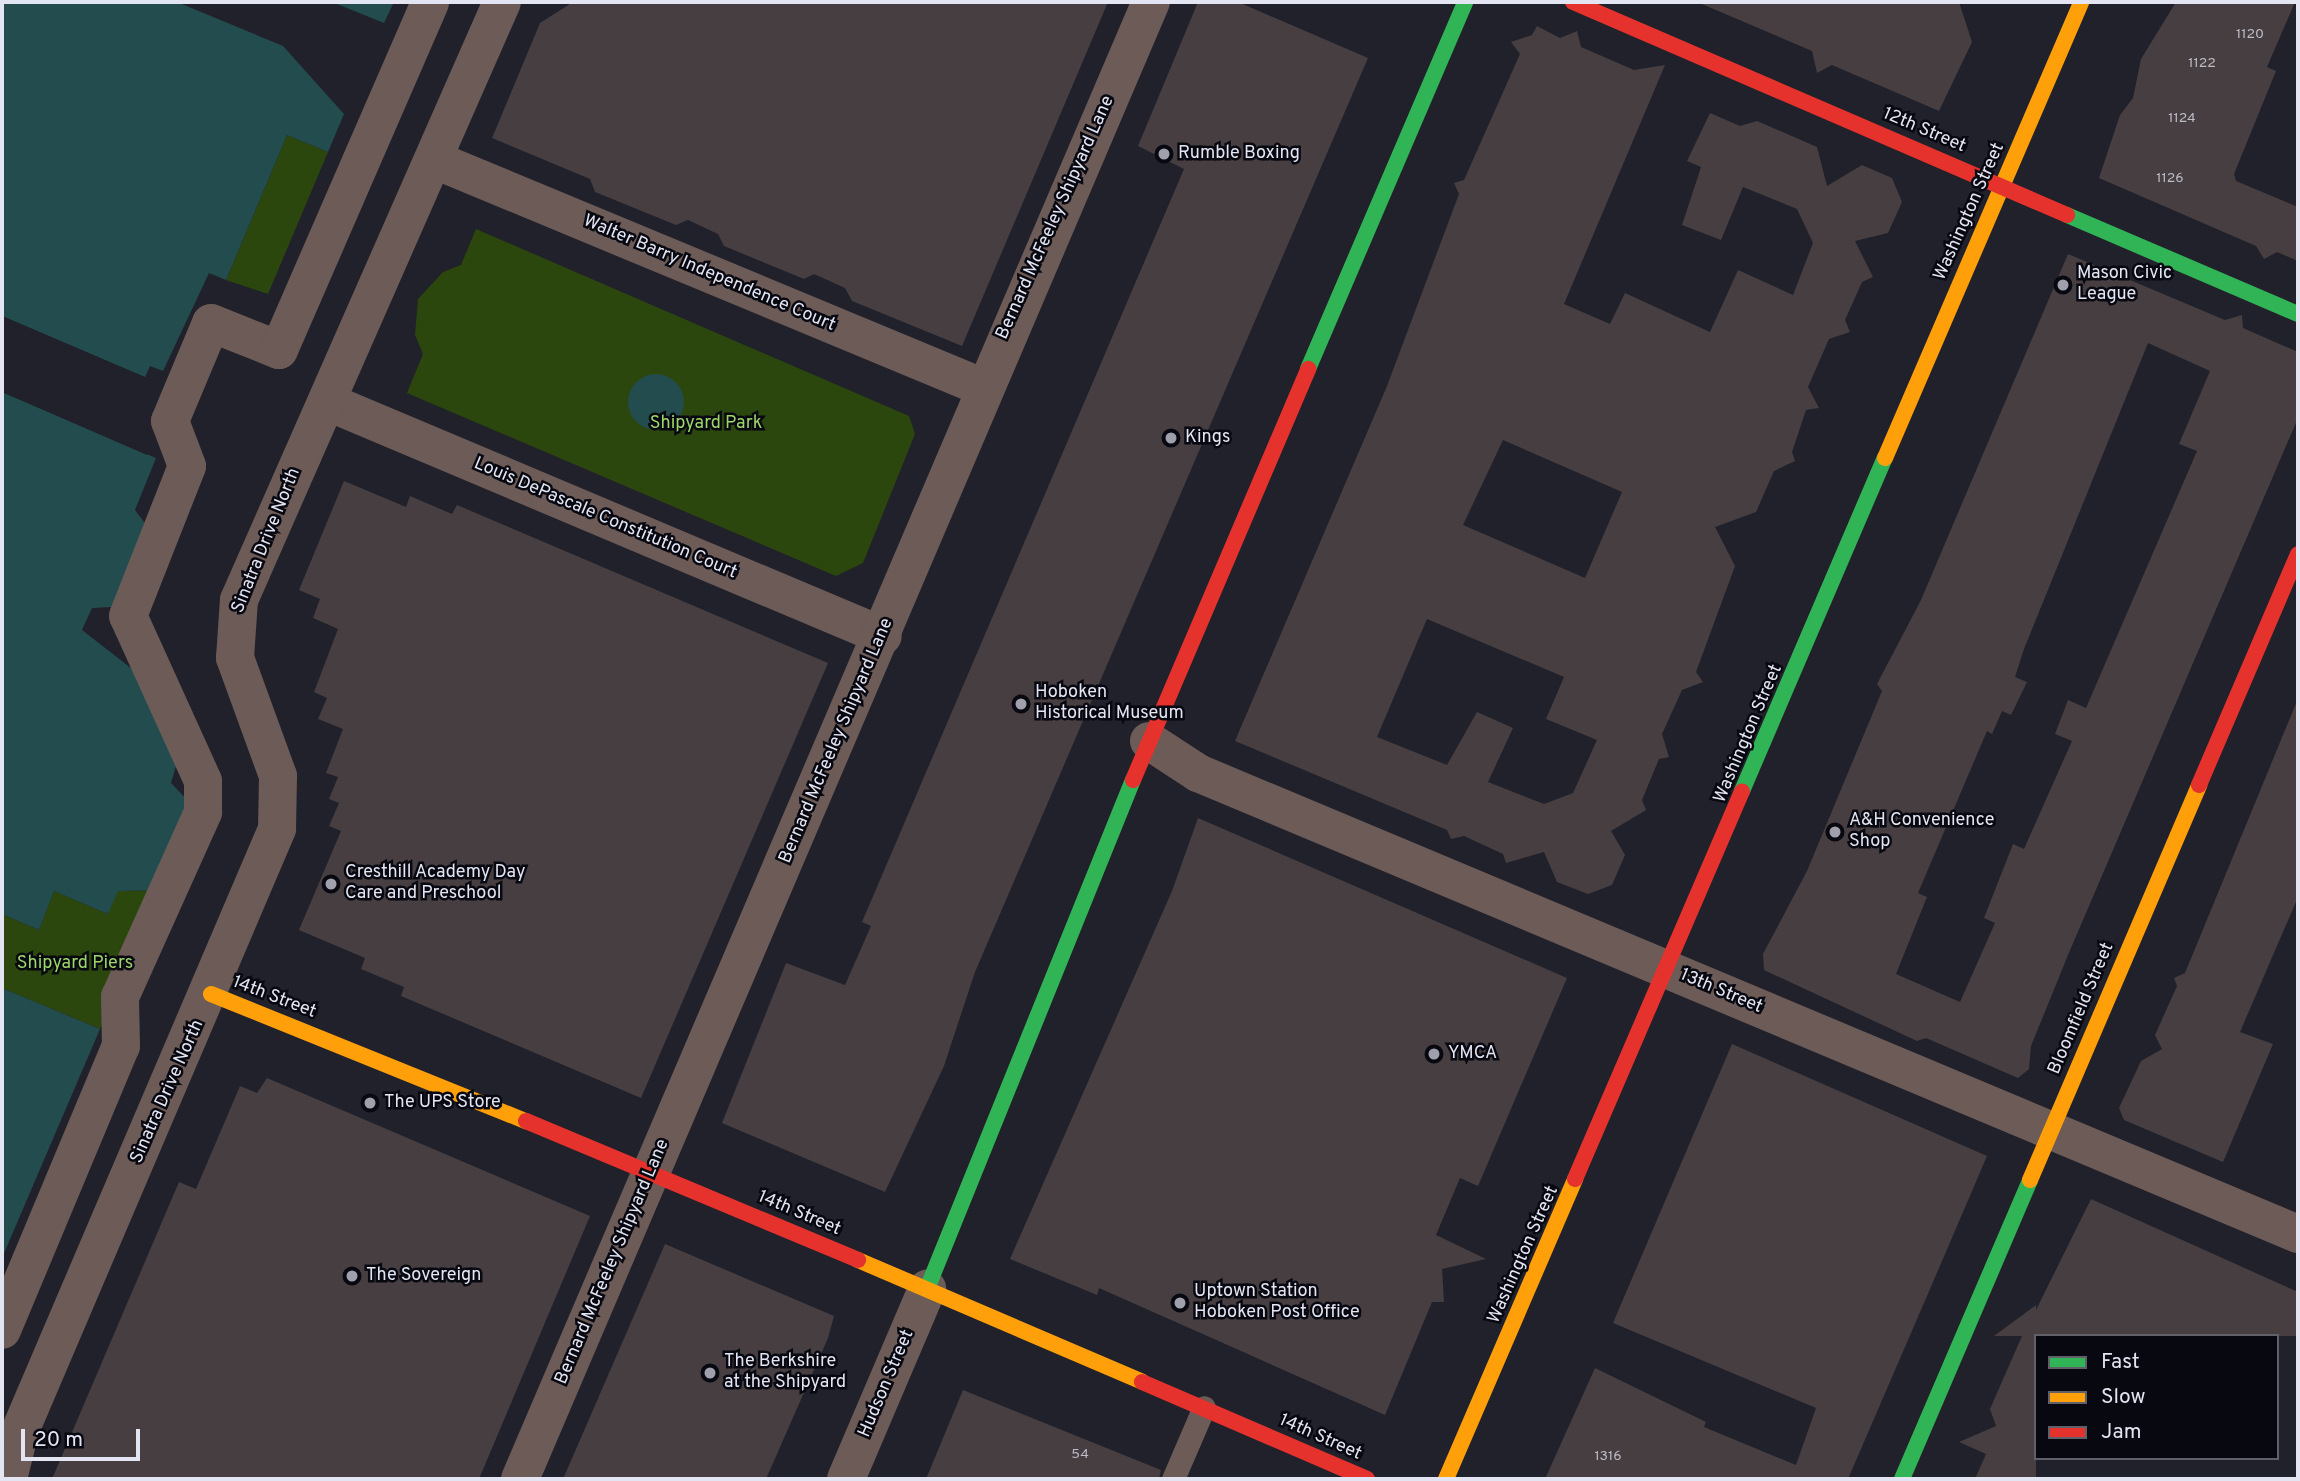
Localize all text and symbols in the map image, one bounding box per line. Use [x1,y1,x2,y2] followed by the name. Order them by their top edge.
[2236,27,2264,43] house number: 1120
[2188,56,2216,72] house number: 1122
[992,93,1120,343] street label: Bernard McFeeley Shipyard Lane
[1879,104,1969,158] street label: 12th Street
[2168,111,2196,127] house number: 1124
[1930,140,2010,284] street label: Washington Street
[1178,143,1300,165] place label: Rumble Boxing
[1156,146,1172,162] marker: Rumble Boxing
[2156,171,2184,187] house number: 1126
[580,211,838,337] street label: Walter Barry Independence Court
[2077,264,2172,306] place label: Mason Civic League
[2055,277,2071,293] marker: Mason Civic League
[650,413,762,435] park label: Shipyard Park
[1185,427,1230,449] place label: Kings
[1163,430,1179,446] marker: Kings
[470,454,740,584] street label: Louis DePascale Constitution Court
[228,465,306,617] street label: Sinatra Drive North
[775,615,899,867] street label: Bernard McFeeley Shipyard Lane
[1710,662,1788,806] street label: Washington Street
[1035,683,1184,726] place label: Hoboken Historical Museum
[1013,696,1029,712] marker: Hoboken Historical Museum
[1849,811,1995,854] place label: A&H Convenience Shop
[1827,824,1843,840] marker: A&H Convenience Shop
[345,863,526,906] place label: Cresthill Academy Day Care and Preschool
[323,876,339,892] marker: Cresthill Academy Day Care and Preschool
[2045,940,2119,1078] street label: Bloomfield Street
[17,953,133,975] park label: Shipyard Piers
[1676,965,1766,1019] street label: 13th Street
[229,972,319,1024] street label: 14th Street
[127,1017,209,1167] street label: Sinatra Drive North
[1448,1043,1497,1065] place label: YMCA
[1426,1046,1442,1062] marker: YMCA
[384,1092,501,1114] place label: The UPS Store
[362,1095,378,1111] marker: The UPS Store
[551,1136,675,1388] street label: Bernard McFeeley Shipyard Lane
[1484,1183,1564,1327] street label: Washington Street
[754,1187,844,1241] street label: 14th Street
[366,1265,481,1287] place label: The Sovereign
[344,1268,360,1284] marker: The Sovereign
[1194,1282,1360,1324] place label: Uptown Station Hoboken Post Office
[1172,1295,1188,1311] marker: Uptown Station Hoboken Post Office
[855,1327,919,1441] street label: Hudson Street
[2034,1334,2279,1460] legend
[2101,1349,2140,1376] text: Fast
[724,1352,846,1394] place label: The Berkshire at the Shipyard
[702,1365,718,1381] marker: The Berkshire at the Shipyard
[2101,1384,2146,1411] text: Slow
[1275,1410,1365,1466] street label: 14th Street
[24,1414,144,1458] scale bar
[2101,1419,2142,1446] text: Jam
[34,1427,83,1454] text: 20 m
[1071,1447,1089,1463] house number: 54
[1594,1449,1622,1465] house number: 1316

